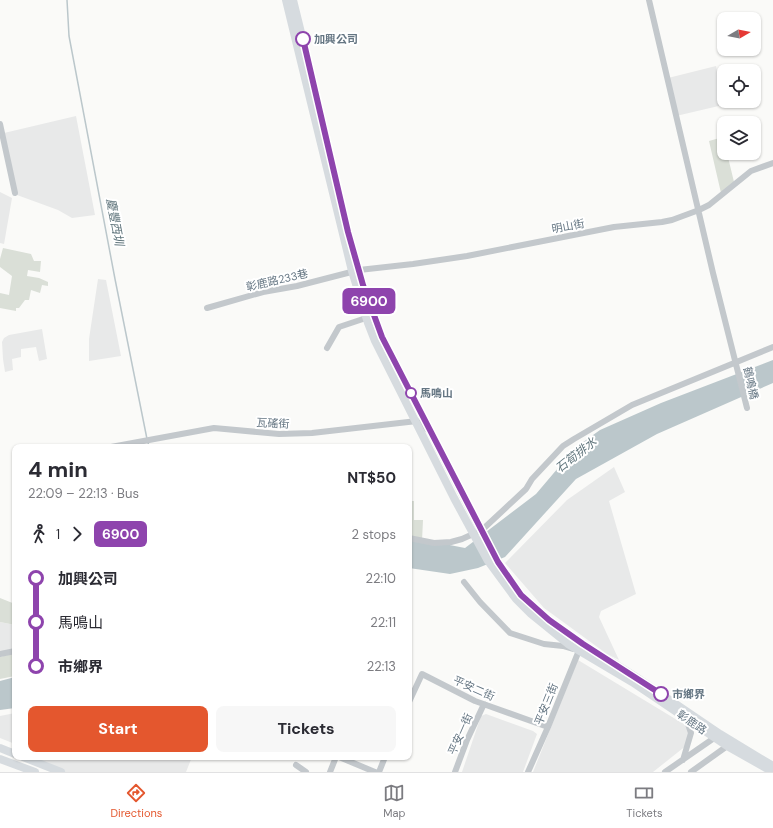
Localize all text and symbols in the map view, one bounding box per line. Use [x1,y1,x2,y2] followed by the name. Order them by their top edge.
[717,12,761,56] north arrow
[717,12,761,160] map controls
[295,31,311,47] marker: 加興公司
[314,32,358,46] place label: 加興公司
[717,64,761,108] button: locate
[717,116,761,160] button: layers
[103,197,128,249] water label: 慶豐西圳
[550,216,586,236] street label: 明山街
[245,266,309,294] street label: 彰鹿路233巷
[341,288,397,314] line badge: 6900
[350,292,388,310] text: 6900
[740,365,762,401] street label: 鶴鳴橋
[420,386,453,400] place label: 馬鳴山
[405,387,417,399] marker: 馬鳴山
[256,415,290,431] street label: 瓦磘街
[552,433,601,476] water label: 石筍排水
[28,455,88,484] text: 4 min
[347,468,396,488] text: NT$50
[28,485,139,502] text: 22:09 – 22:13 · Bus
[28,523,50,545] icon: walk
[66,523,88,545] icon: forward
[102,525,139,543] text: 6900
[56,526,60,543] text: 1
[352,526,396,543] text: 2 stops
[58,569,118,589] text: 加興公司
[365,570,396,587] text: 22:10
[58,613,103,633] text: 馬鳴山
[370,614,396,631] text: 22:11
[58,657,103,677] text: 市鄉界
[367,658,396,675] text: 22:13
[451,673,497,703] street label: 平安二街
[531,681,561,727] street label: 平安三街
[653,686,669,702] marker: 市鄉界
[672,687,705,701] place label: 市鄉界
[28,706,208,752] button: Start
[216,706,396,752] button: Tickets
[674,707,710,737] street label: 彰鹿路
[445,711,475,757] street label: 平安一街
[110,782,162,820] tab: Directions
[383,782,405,820] tab: Map
[626,782,663,820] tab: Tickets

